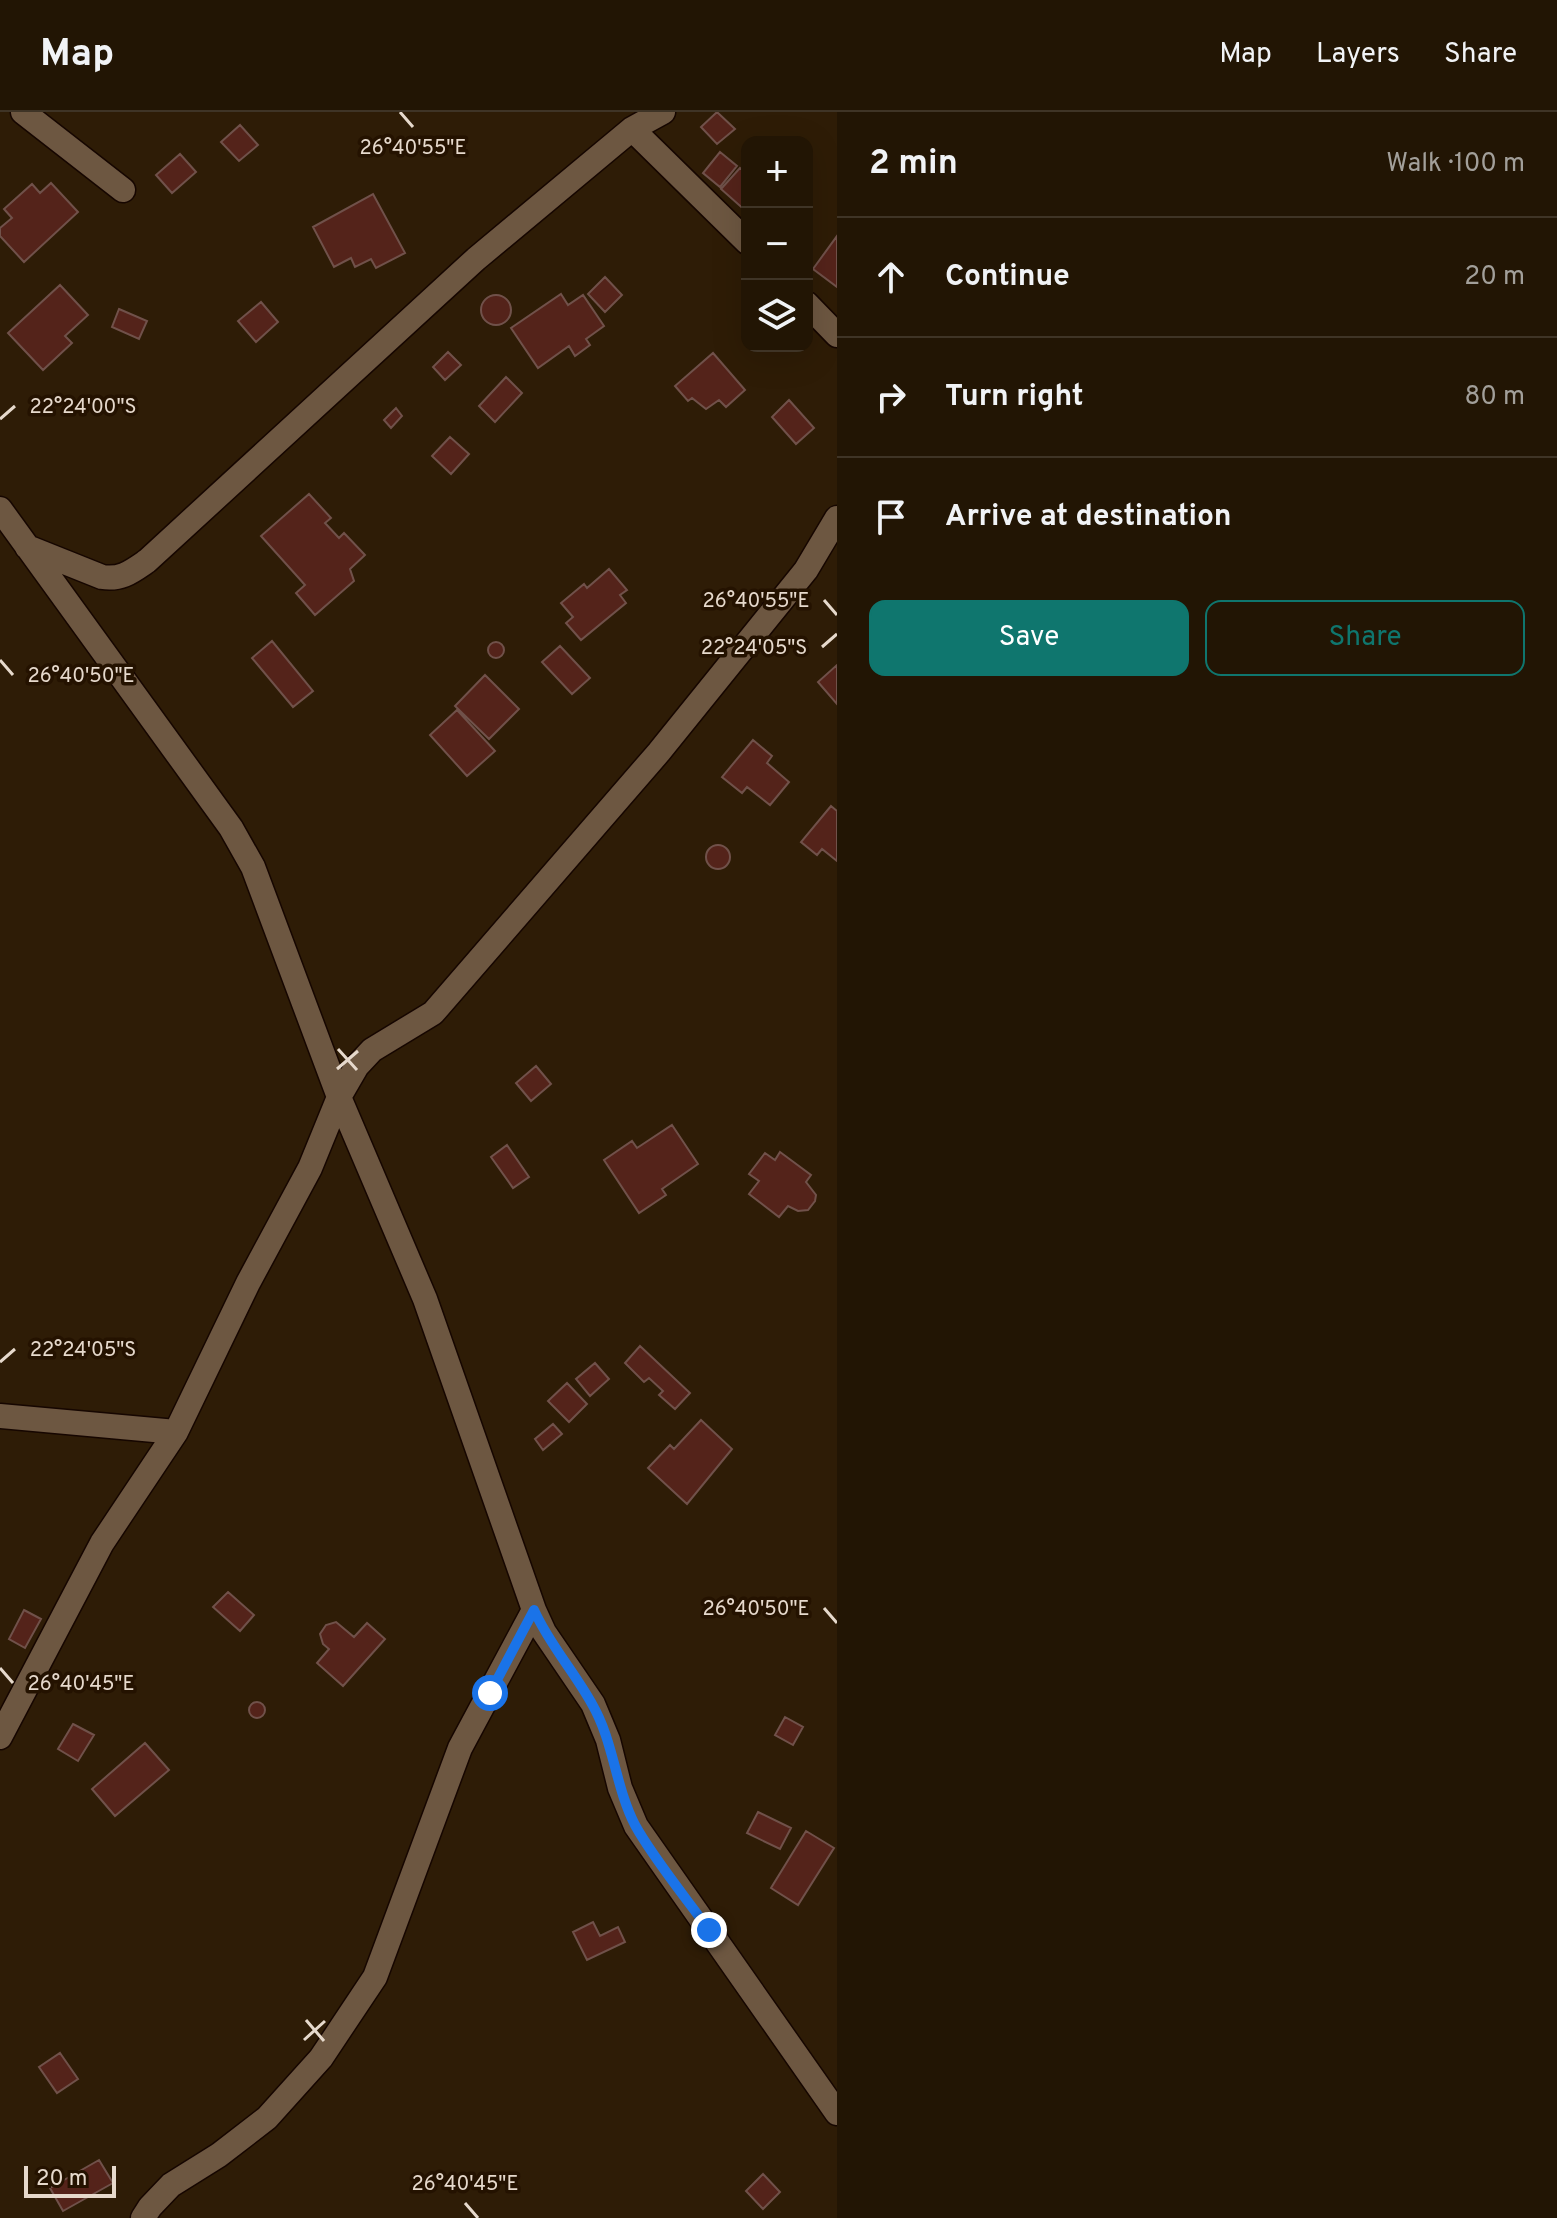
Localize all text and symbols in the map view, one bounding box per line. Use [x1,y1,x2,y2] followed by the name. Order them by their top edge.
[40,31,114,80] text: Map
[1219,37,1272,73] text: Map
[1316,37,1400,73] text: Layers
[1444,37,1517,73] text: Share
[360,136,466,162] text: 26°40'55"E
[741,136,813,352] map controls
[741,136,813,208] button: +
[869,143,958,186] text: 2 min
[1386,148,1525,181] text: Walk · 100 m
[741,208,813,280] button: −
[869,255,913,299] icon: ahead
[945,259,1070,296] text: Continue
[1464,261,1525,294] text: 20 m
[741,280,813,352] button: layers
[869,375,913,419] icon: right
[945,379,1083,416] text: Turn right
[1465,381,1525,414] text: 80 m
[30,395,136,421] text: 22°24'00"S
[869,495,913,539] icon: arrive
[945,499,1231,536] text: Arrive at destination
[703,589,809,615] text: 26°40'55"E
[869,600,1189,676] button: Save
[1205,600,1525,676] button: Share
[701,636,807,662] text: 22°24'05"S
[27,664,135,690] text: 26°40'50"E
[30,1338,136,1364] text: 22°24'05"S
[702,1597,810,1623] text: 26°40'50"E
[28,1672,134,1698] text: 26°40'45"E
[472,1675,508,1711] route start
[691,1912,727,1948] route end
[24,2162,116,2198] scale bar
[36,2166,87,2193] text: 20 m
[412,2172,518,2198] text: 26°40'45"E

